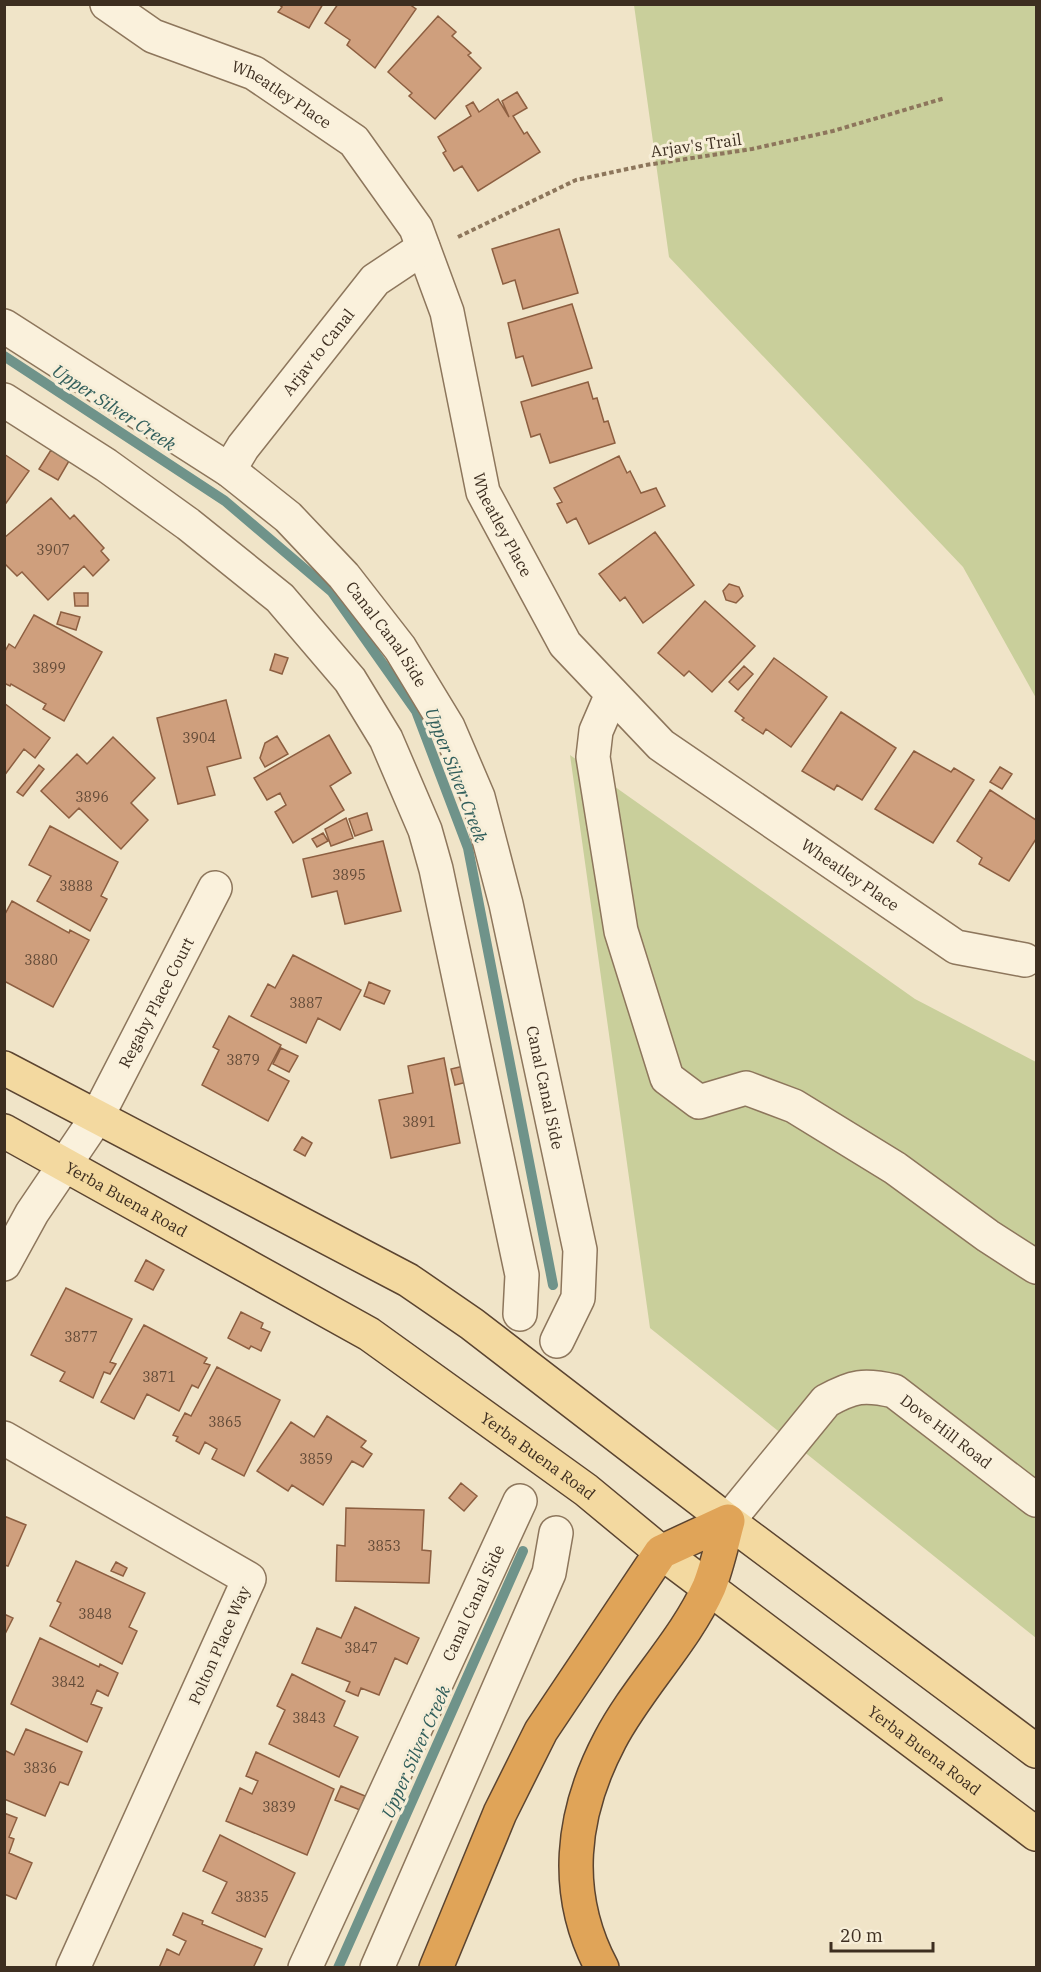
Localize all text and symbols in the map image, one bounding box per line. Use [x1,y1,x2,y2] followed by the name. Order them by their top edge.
[229,56,335,133] street label: Wheatley Place
[649,129,743,161] street label: Arjav's Trail
[278,305,359,399] street label: Arjav to Canal
[48,359,181,456] water label: Upper Silver Creek
[469,471,537,580] street label: Wheatley Place
[36,541,70,559] house number: 3907
[342,577,431,691] street label: Canal Canal Side
[32,659,66,677] house number: 3899
[420,704,493,846] water label: Upper Silver Creek
[182,729,216,747] house number: 3904
[75,788,109,806] house number: 3896
[798,834,903,915] street label: Wheatley Place
[332,866,366,884] house number: 3895
[59,877,93,895] house number: 3888
[114,933,198,1071] street label: Regaby Place Court
[24,951,58,969] house number: 3880
[289,994,323,1012] house number: 3887
[522,1024,568,1151] street label: Canal Canal Side
[226,1051,260,1069] house number: 3879
[402,1113,436,1131] house number: 3891
[62,1157,191,1241] street label: Yerba Buena Road
[64,1328,98,1346] house number: 3877
[142,1368,176,1386] house number: 3871
[897,1390,996,1473] street label: Dove Hill Road
[477,1408,600,1504] street label: Yerba Buena Road
[208,1413,242,1431] house number: 3865
[299,1450,333,1468] house number: 3859
[367,1537,401,1555] house number: 3853
[438,1542,508,1664] street label: Canal Canal Side
[184,1582,254,1707] street label: Polton Place Way
[78,1605,112,1623] house number: 3848
[344,1639,378,1657] house number: 3847
[51,1673,85,1691] house number: 3842
[376,1681,455,1822] water label: Upper Silver Creek
[864,1701,985,1799] street label: Yerba Buena Road
[292,1709,326,1727] house number: 3843
[23,1759,57,1777] house number: 3836
[262,1798,296,1816] house number: 3839
[235,1888,269,1906] house number: 3835
[831,1915,933,1953] scale bar
[840,1924,883,1947] text: 20 m

